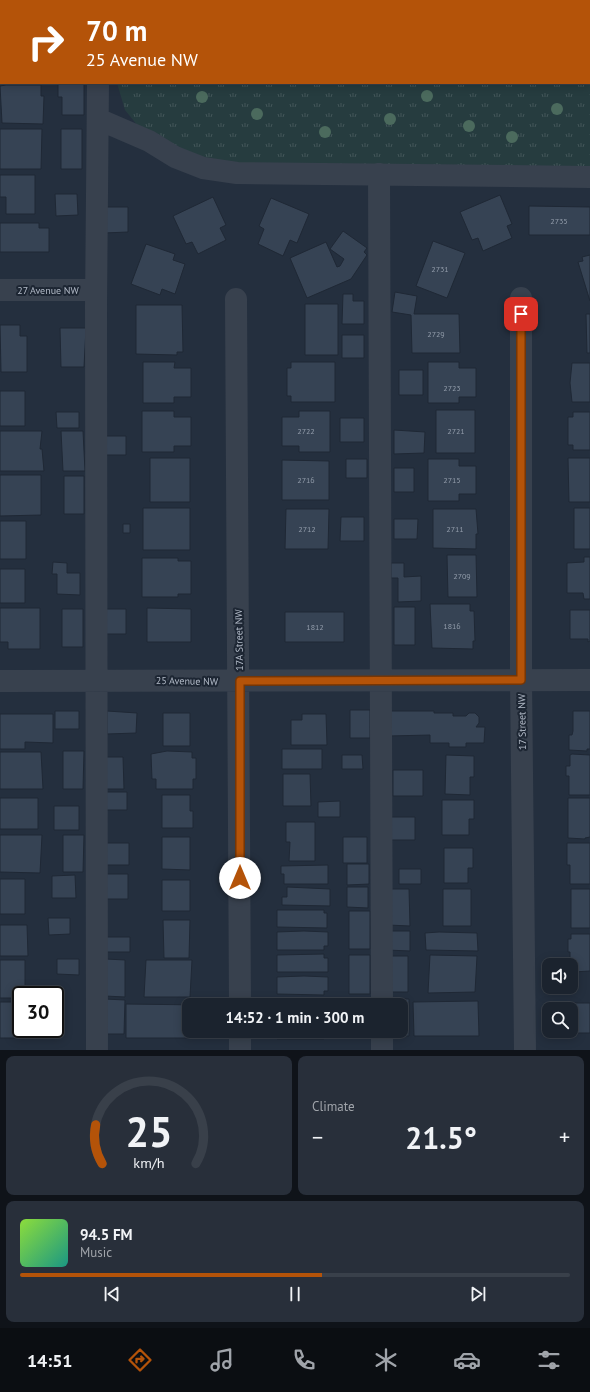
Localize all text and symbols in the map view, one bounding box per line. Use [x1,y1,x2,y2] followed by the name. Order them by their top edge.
[86,12,147,49] text: 70 m
[20,16,72,68] icon: right
[86,48,198,71] text: 25 Avenue NW
[550,216,568,226] house number: 2735
[431,264,449,274] house number: 2731
[17,284,80,297] street label: 27 Avenue NW
[504,297,538,331] pin
[510,303,532,325] icon: arrive
[427,329,445,339] house number: 2729
[443,383,461,393] house number: 2723
[297,426,315,436] house number: 2722
[447,426,465,436] house number: 2721
[297,475,315,485] house number: 2716
[443,475,461,485] house number: 2715
[298,524,316,534] house number: 2712
[446,524,464,534] house number: 2711
[453,571,471,581] house number: 2709
[232,608,246,671] street label: 17A Street NW
[443,621,461,631] house number: 1816
[306,622,324,632] house number: 1812
[156,674,219,688] street label: 25 Avenue NW
[515,693,529,750] street label: 17 Street NW
[219,857,261,899] position arrow
[542,958,578,1038] map controls
[542,958,578,994] button: sound
[12,986,64,1038] speed limit sign: 30
[542,1002,578,1038] button: search
[226,1008,364,1027] text: 14:52 · 1 min · 300 m
[312,1098,355,1115] text: Climate
[125,1104,173,1157] text: 25
[405,1118,477,1157] text: 21.5°
[312,1123,323,1151] text: −
[559,1123,570,1151] text: +
[133,1152,165,1171] text: km/h
[80,1225,133,1244] text: 94.5 FM
[80,1244,112,1261] text: Music
[101,1283,123,1305] icon: previous
[284,1283,306,1305] icon: pause
[467,1283,489,1305] icon: next
[126,1346,154,1374] icon: directions
[208,1346,236,1374] icon: music
[290,1346,318,1374] icon: phone
[372,1346,400,1374] icon: climate
[453,1346,481,1374] icon: car
[535,1346,563,1374] icon: filters
[27,1349,73,1372] text: 14:51

